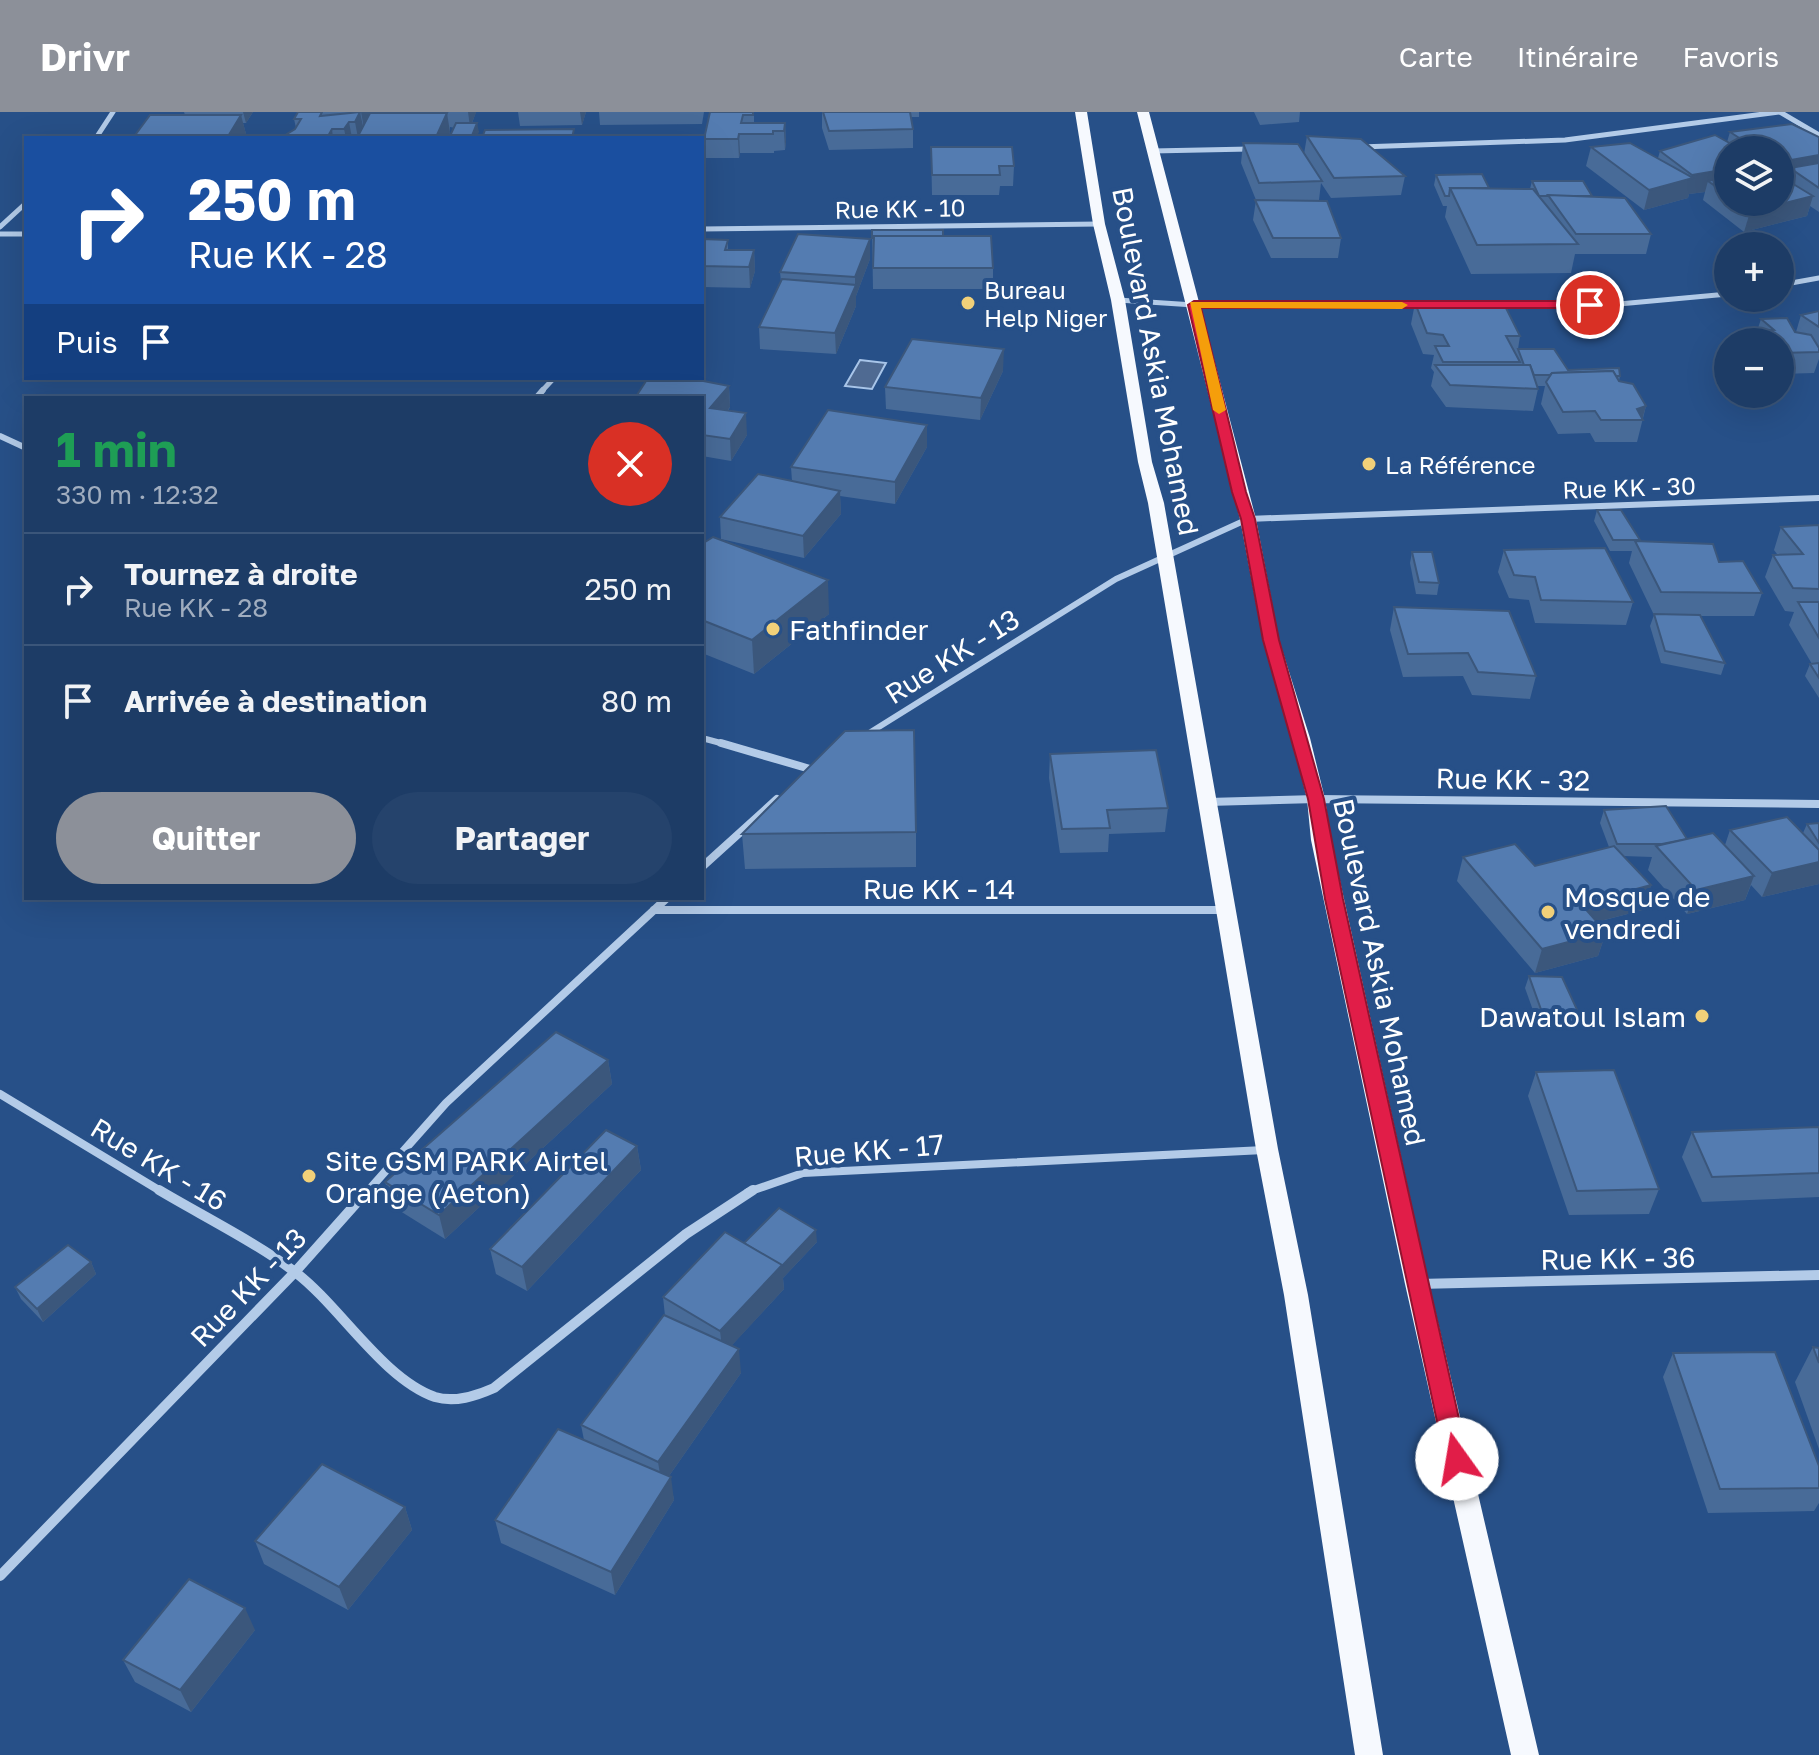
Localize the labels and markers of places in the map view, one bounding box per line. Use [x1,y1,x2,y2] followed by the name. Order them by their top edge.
[1556,271,1624,339] pin
[984,275,1107,332] place label: Bureau Help Niger
[959,294,977,312] marker: Bureau Help Niger
[1385,450,1535,479] place label: La Référence
[1360,455,1378,473] marker: La Référence
[789,613,928,646] place label: Fathfinder
[764,620,782,638] marker: Fathfinder
[1564,880,1711,945] place label: Mosque de vendredi
[1539,903,1557,921] marker: Mosque de vendredi
[1479,1000,1686,1033] place label: Dawatoul Islam
[1693,1007,1711,1025] marker: Dawatoul Islam
[325,1144,608,1209] place label: Site GSM PARK Airtel Orange (Aeton)
[300,1167,318,1185] marker: Site GSM PARK Airtel Orange (Aeton)

